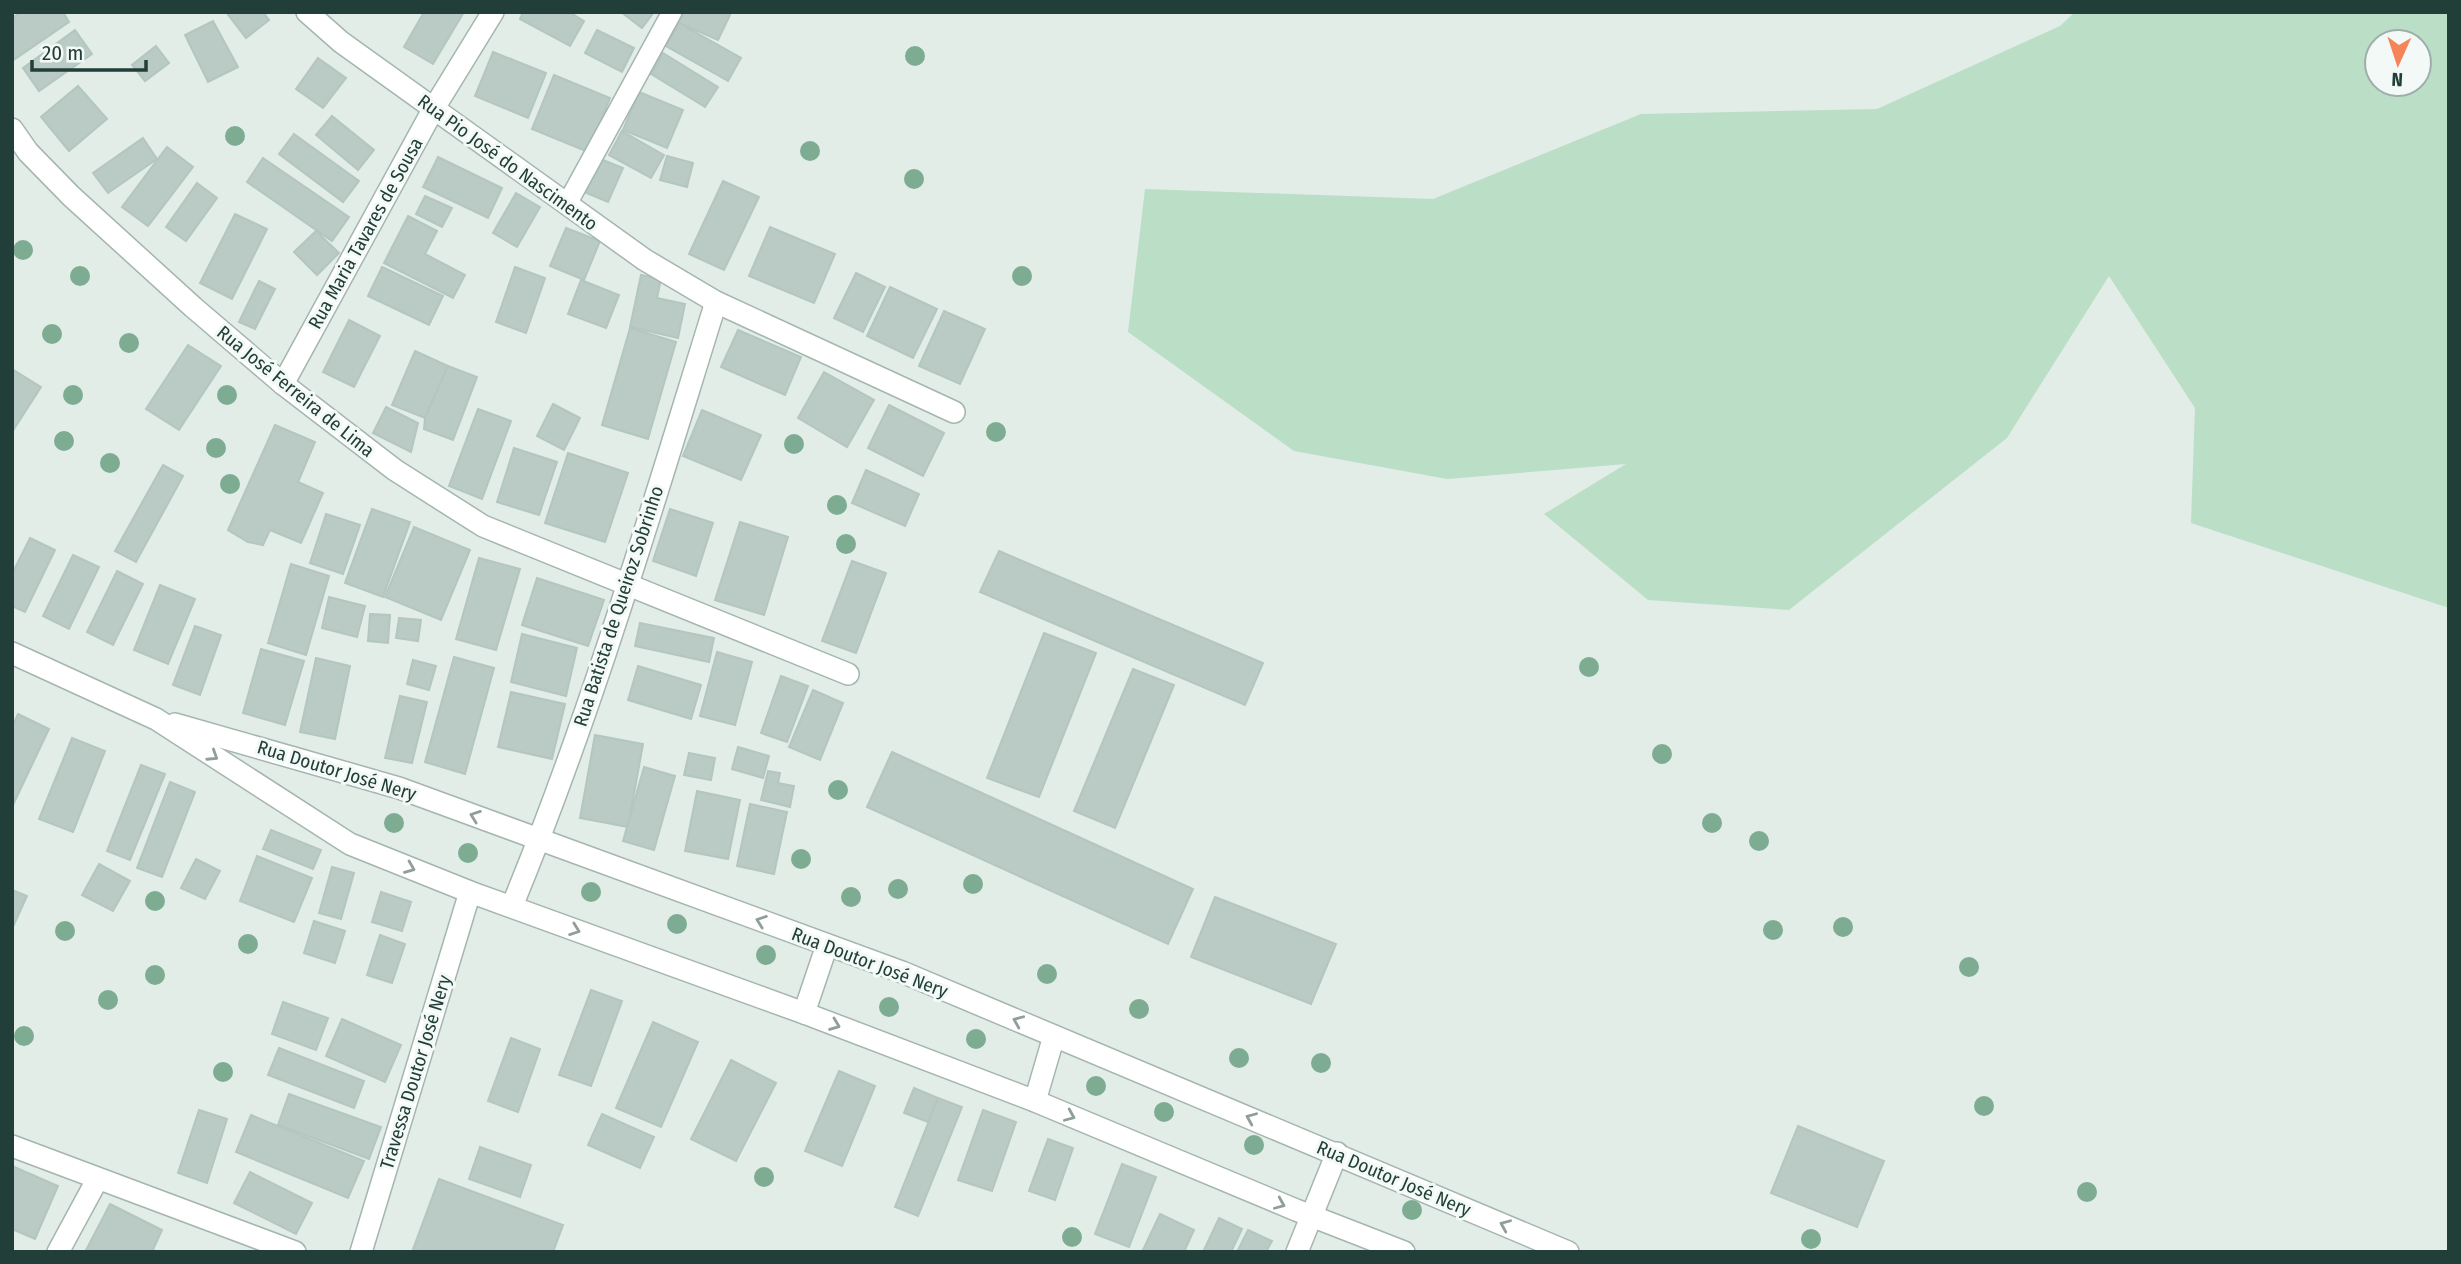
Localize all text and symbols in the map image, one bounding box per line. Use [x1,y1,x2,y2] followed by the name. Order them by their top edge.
[32,28,145,72] scale bar
[2363,28,2433,98] north arrow
[42,40,83,66] text: 20 m
[2391,68,2403,91] text: N
[413,89,602,235] street label: Rua Pio José do Nascimento
[303,134,428,333] street label: Rua Maria Tavares de Sousa
[212,321,379,462] street label: Rua José Ferreira de Lima
[569,483,668,729] street label: Rua Batista de Queiroz Sobrinho
[254,735,420,806] street label: Rua Doutor José Nery
[205,747,218,760] one-way arrow
[470,810,482,824] one-way arrow
[403,860,415,874] one-way arrow
[755,915,767,929] one-way arrow
[569,922,581,936] one-way arrow
[789,922,952,1003] street label: Rua Doutor José Nery
[375,972,456,1172] street label: Travessa Doutor José Nery
[1013,1015,1026,1029] one-way arrow
[829,1016,841,1030] one-way arrow
[1063,1108,1075,1122] one-way arrow
[1246,1112,1258,1126] one-way arrow
[1313,1136,1475,1222] street label: Rua Doutor José Nery
[1273,1195,1285,1209] one-way arrow
[1500,1219,1512,1233] one-way arrow

